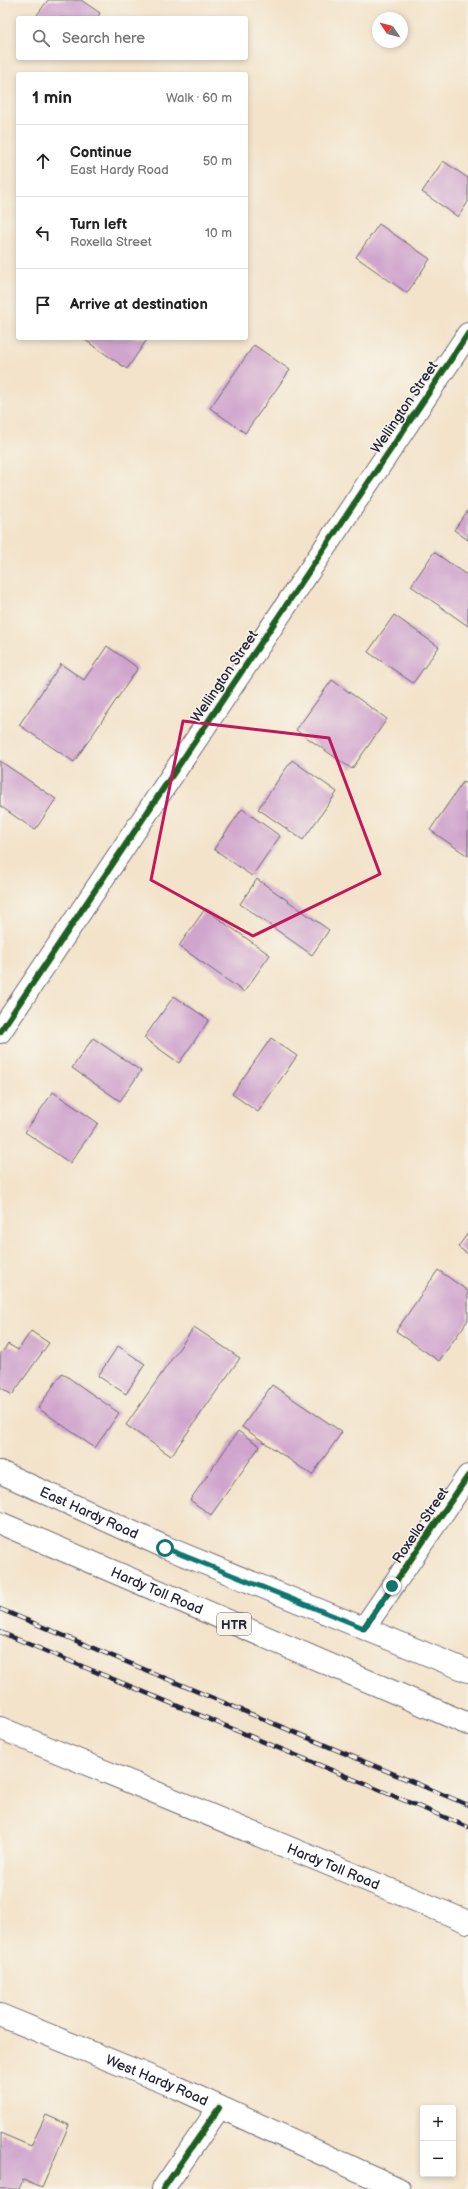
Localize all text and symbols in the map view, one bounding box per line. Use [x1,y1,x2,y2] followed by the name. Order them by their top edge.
[372,12,408,48] north arrow
[16,16,248,60] search box
[30,27,52,49] icon: search
[62,29,145,48] text: Search here
[32,88,72,108] text: 1 min
[166,90,232,106] text: Walk · 60 m
[70,143,132,162] text: Continue
[32,150,54,172] icon: ahead
[203,153,232,169] text: 50 m
[70,162,169,178] text: East Hardy Road
[70,215,127,234] text: Turn left
[32,222,54,244] icon: left
[205,225,232,241] text: 10 m
[70,234,152,250] text: Roxella Street
[32,294,54,316] icon: arrive
[70,295,208,314] text: Arrive at destination
[367,357,442,457] street label: Wellington Street
[187,626,262,726] street label: Wellington Street
[37,1483,141,1543] street label: East Hardy Road
[389,1484,452,1566] street label: Roxella Street
[156,1539,174,1557] route start
[108,1564,206,1618] street label: Hardy Toll Road
[383,1577,401,1595] route end
[217,1613,251,1635] road number: HTR
[284,1840,382,1893] street label: Hardy Toll Road
[103,2051,211,2110] street label: West Hardy Road
[420,2105,456,2177] map controls
[420,2105,456,2141] button: +
[420,2141,456,2177] button: −

